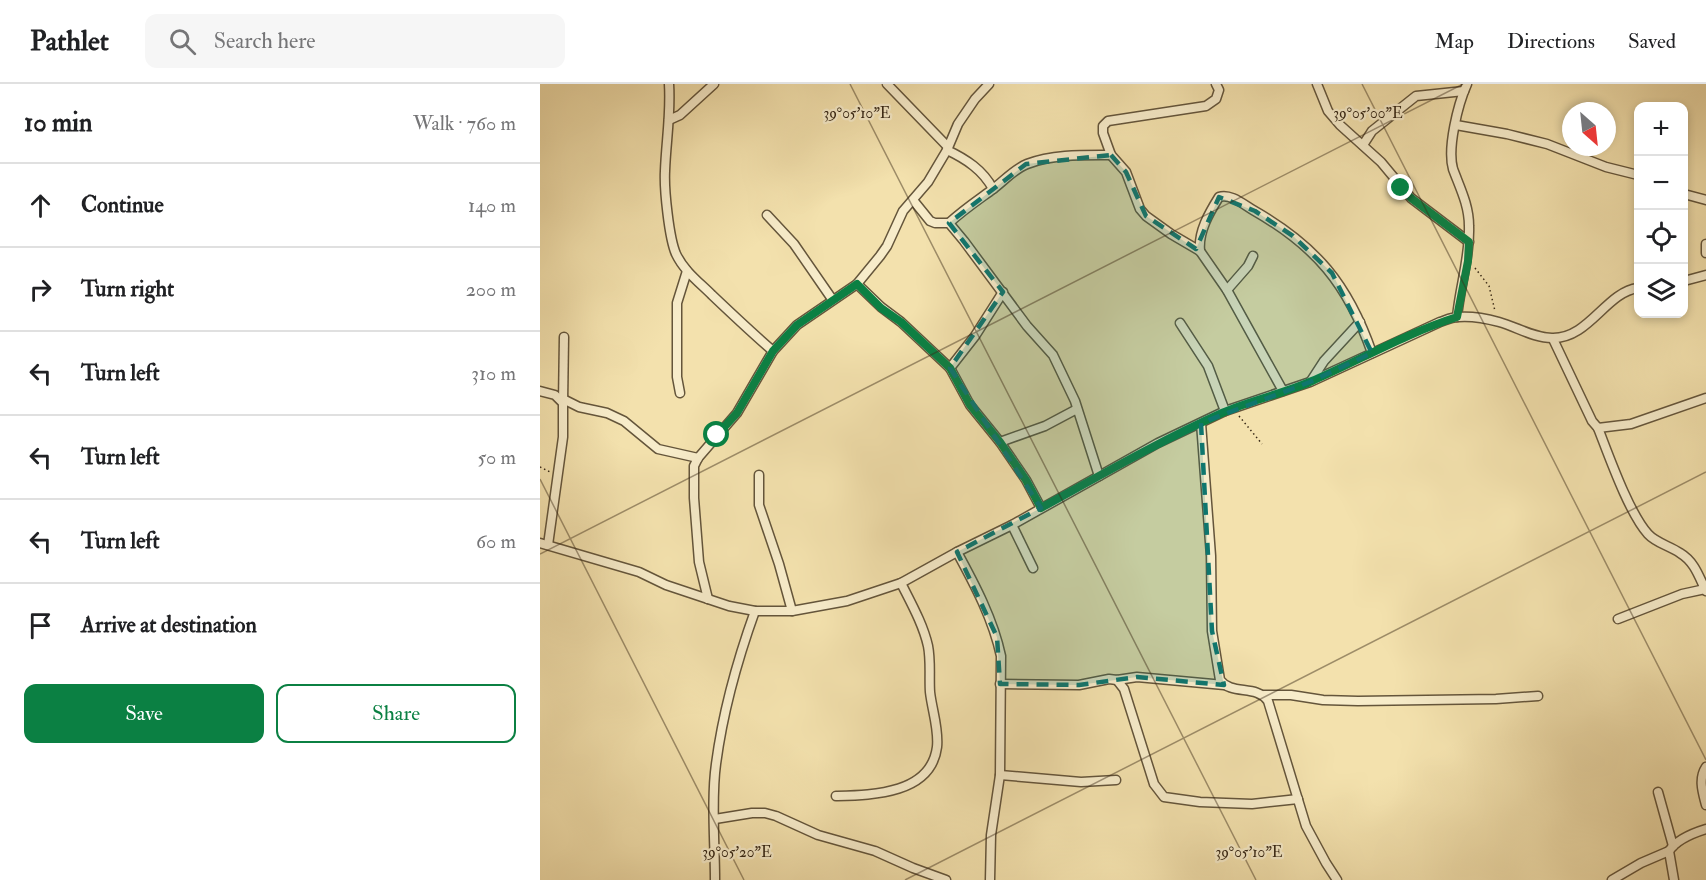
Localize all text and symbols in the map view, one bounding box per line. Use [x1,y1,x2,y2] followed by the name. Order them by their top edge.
[145,14,565,68] search box
[30,24,109,59] text: Pathlet
[166,25,199,58] icon: search
[214,27,316,55] text: Search here
[1434,28,1474,55] text: Map
[1507,28,1595,55] text: Directions
[1628,28,1676,55] text: Saved
[1562,102,1616,156] north arrow
[1634,102,1688,318] map controls
[1634,102,1688,156] button: +
[823,104,891,123] text: 39°05'10"E
[1333,104,1403,123] text: 39°05'00"E
[24,107,92,139] text: 10 min
[413,111,516,136] text: Walk · 760 m
[1634,156,1688,210] button: −
[1387,174,1413,200] route end
[24,189,57,222] icon: ahead
[81,191,164,219] text: Continue
[468,193,516,218] text: 140 m
[1634,210,1688,264] button: locate
[1634,264,1688,318] button: layers
[24,273,57,306] icon: right
[81,275,174,303] text: Turn right
[466,277,516,302] text: 200 m
[24,357,57,390] icon: left
[81,359,160,387] text: Turn left
[471,361,516,386] text: 310 m
[703,421,729,447] route start
[24,441,57,474] icon: left
[81,443,160,471] text: Turn left
[477,445,516,470] text: 50 m
[24,525,57,558] icon: left
[81,527,160,555] text: Turn left
[476,529,516,554] text: 60 m
[24,609,57,642] icon: arrive
[81,611,257,639] text: Arrive at destination
[24,684,264,743] button: Save
[276,684,516,743] button: Share
[702,843,772,862] text: 39°05'20"E
[1215,843,1283,862] text: 39°05'10"E

